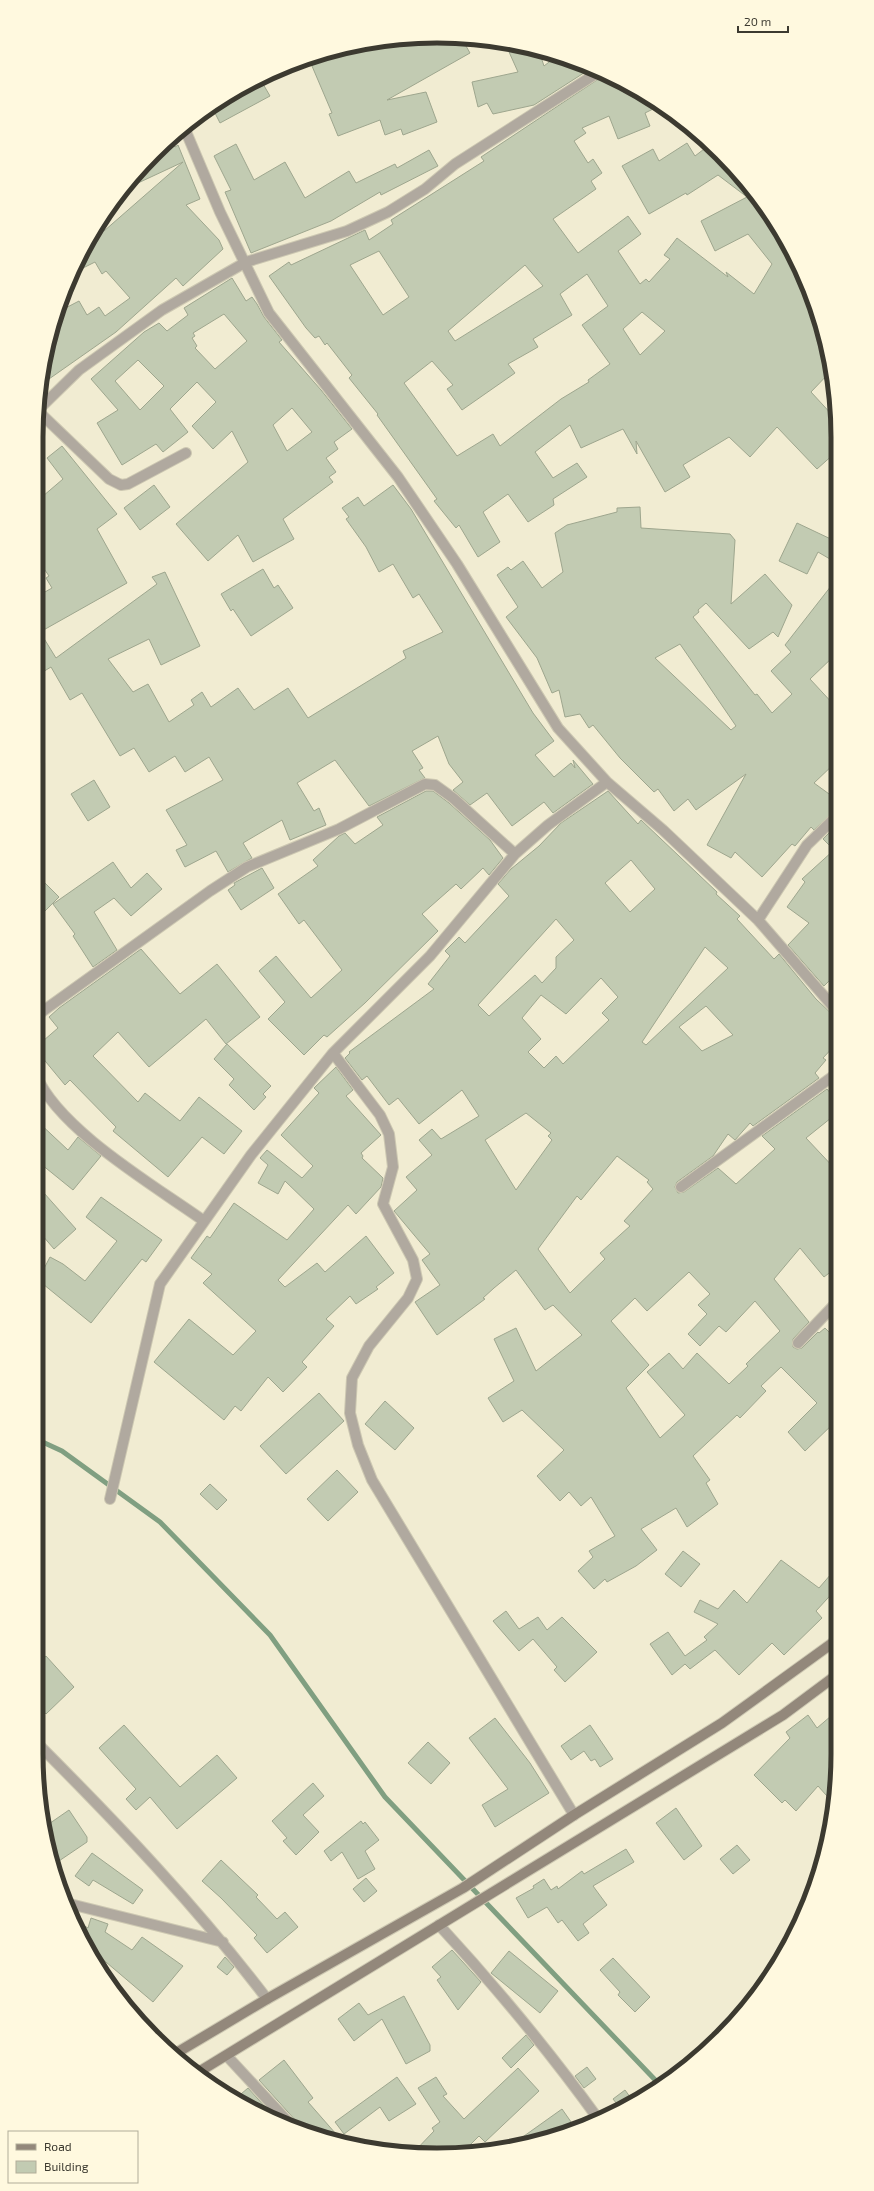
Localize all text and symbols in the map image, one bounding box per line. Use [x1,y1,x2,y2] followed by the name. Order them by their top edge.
[738,8,788,34] scale bar
[744,14,771,28] text: 20 m
[8,2131,138,2183] legend
[44,2139,72,2153] text: Road
[44,2159,89,2173] text: Building

